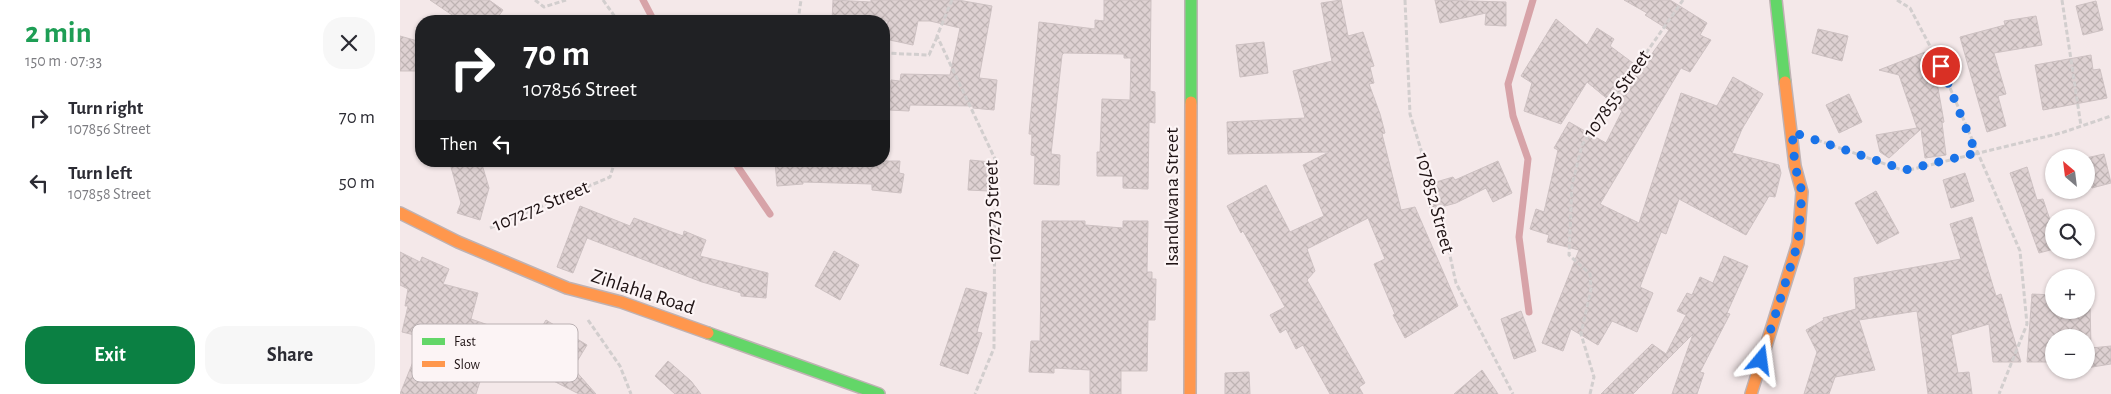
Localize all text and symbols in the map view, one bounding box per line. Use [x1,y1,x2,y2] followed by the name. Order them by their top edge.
[323,17,375,69] button: close
[25,18,92,48] text: 2 min
[440,35,505,100] icon: right
[523,37,590,72] text: 70 m
[1920,45,1962,87] pin
[1579,46,1655,142] street label: 107855 Street
[1927,52,1955,80] icon: arrive
[25,53,102,69] text: 150 m · 07:33
[523,78,637,100] text: 107856 Street
[68,99,143,118] text: Turn right
[25,104,53,132] icon: right
[339,108,375,127] text: 70 m
[68,121,151,137] text: 107856 Street
[1162,127,1182,267] street label: Isandlwana Street
[488,130,516,158] icon: left
[440,135,478,154] text: Then
[2045,149,2095,199] north arrow
[2045,149,2095,379] map controls
[1412,151,1458,256] street label: 107852 Street
[981,159,1005,262] street label: 107273 Street
[68,164,132,183] text: Turn left
[25,169,53,197] icon: left
[339,173,375,192] text: 50 m
[490,176,593,235] street label: 107272 Street
[68,186,151,202] text: 107858 Street
[2045,209,2095,259] button: search
[589,266,697,318] street label: Zihlahla Road
[2045,269,2095,319] button: +
[412,324,578,382] legend
[25,326,195,384] button: Exit
[205,326,375,384] button: Share
[2045,329,2095,379] button: −
[1734,333,1786,385] position arrow
[454,335,476,349] text: Fast
[454,358,481,372] text: Slow

